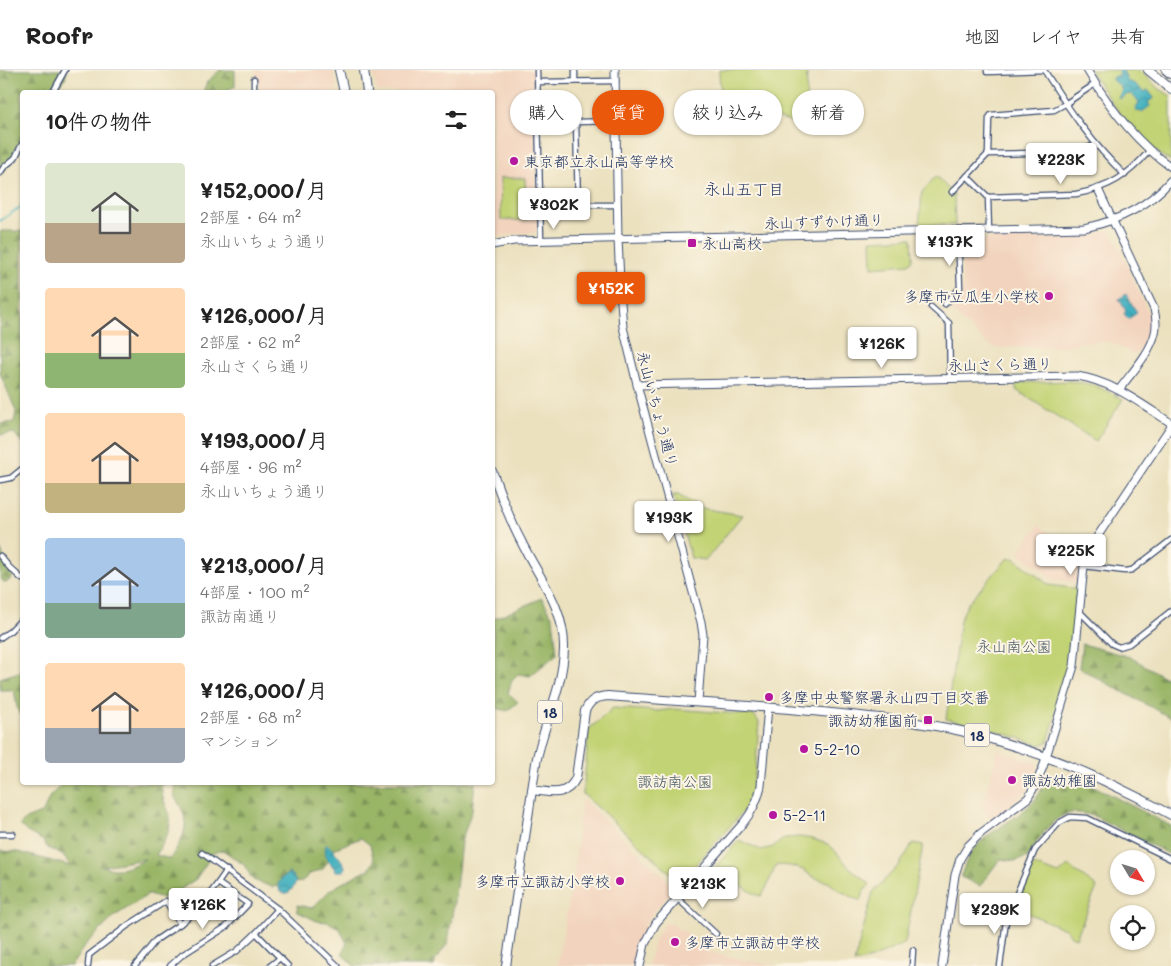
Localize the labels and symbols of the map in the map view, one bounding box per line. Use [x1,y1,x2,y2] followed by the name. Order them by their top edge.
[1026,142,1096,185] pin: ¥223K
[524,151,674,171] place label: 東京都立永山高等学校
[508,155,520,167] marker: 東京都立永山高等学校
[704,178,784,199] district label: 永山五丁目
[519,188,589,230] pin: ¥302K
[764,209,884,233] street label: 永山すずかけ通り
[915,224,985,267] pin: ¥137K
[702,233,762,253] place label: 永山高校
[686,237,698,249] marker: 永山高校
[576,272,646,314] pin: ¥152K
[904,286,1039,306] place label: 多摩市立瓜生小学校
[1043,290,1055,302] marker: 多摩市立瓜生小学校
[847,326,917,369] pin: ¥126K
[633,348,683,470] street label: 永山いちょう通り
[947,353,1053,375] street label: 永山さくら通り
[634,500,704,543] pin: ¥193K
[1036,534,1106,576] pin: ¥225K
[976,636,1052,656] park label: 永山南公園
[779,687,989,707] place label: 多摩中央警察署永山四丁目交番
[763,691,775,703] marker: 多摩中央警察署永山四丁目交番
[538,700,562,724] road number: 18
[828,710,918,730] place label: 諏訪幼稚園前
[922,714,934,726] marker: 諏訪幼稚園前
[964,724,990,746] road number: 18
[814,739,860,759] place label: 5-2-10
[798,743,810,755] marker: 5-2-10
[1022,770,1097,790] place label: 諏訪幼稚園
[637,771,713,791] park label: 諏訪南公園
[1006,774,1018,786] marker: 諏訪幼稚園
[783,805,826,825] place label: 5-2-11
[767,809,779,821] marker: 5-2-11
[1110,850,1155,895] north arrow
[668,866,738,909] pin: ¥213K
[475,871,610,891] place label: 多摩市立諏訪小学校
[614,875,626,887] marker: 多摩市立諏訪小学校
[168,888,238,930] pin: ¥126K
[960,892,1030,935] pin: ¥239K
[685,932,820,952] place label: 多摩市立諏訪中学校
[669,936,681,948] marker: 多摩市立諏訪中学校

